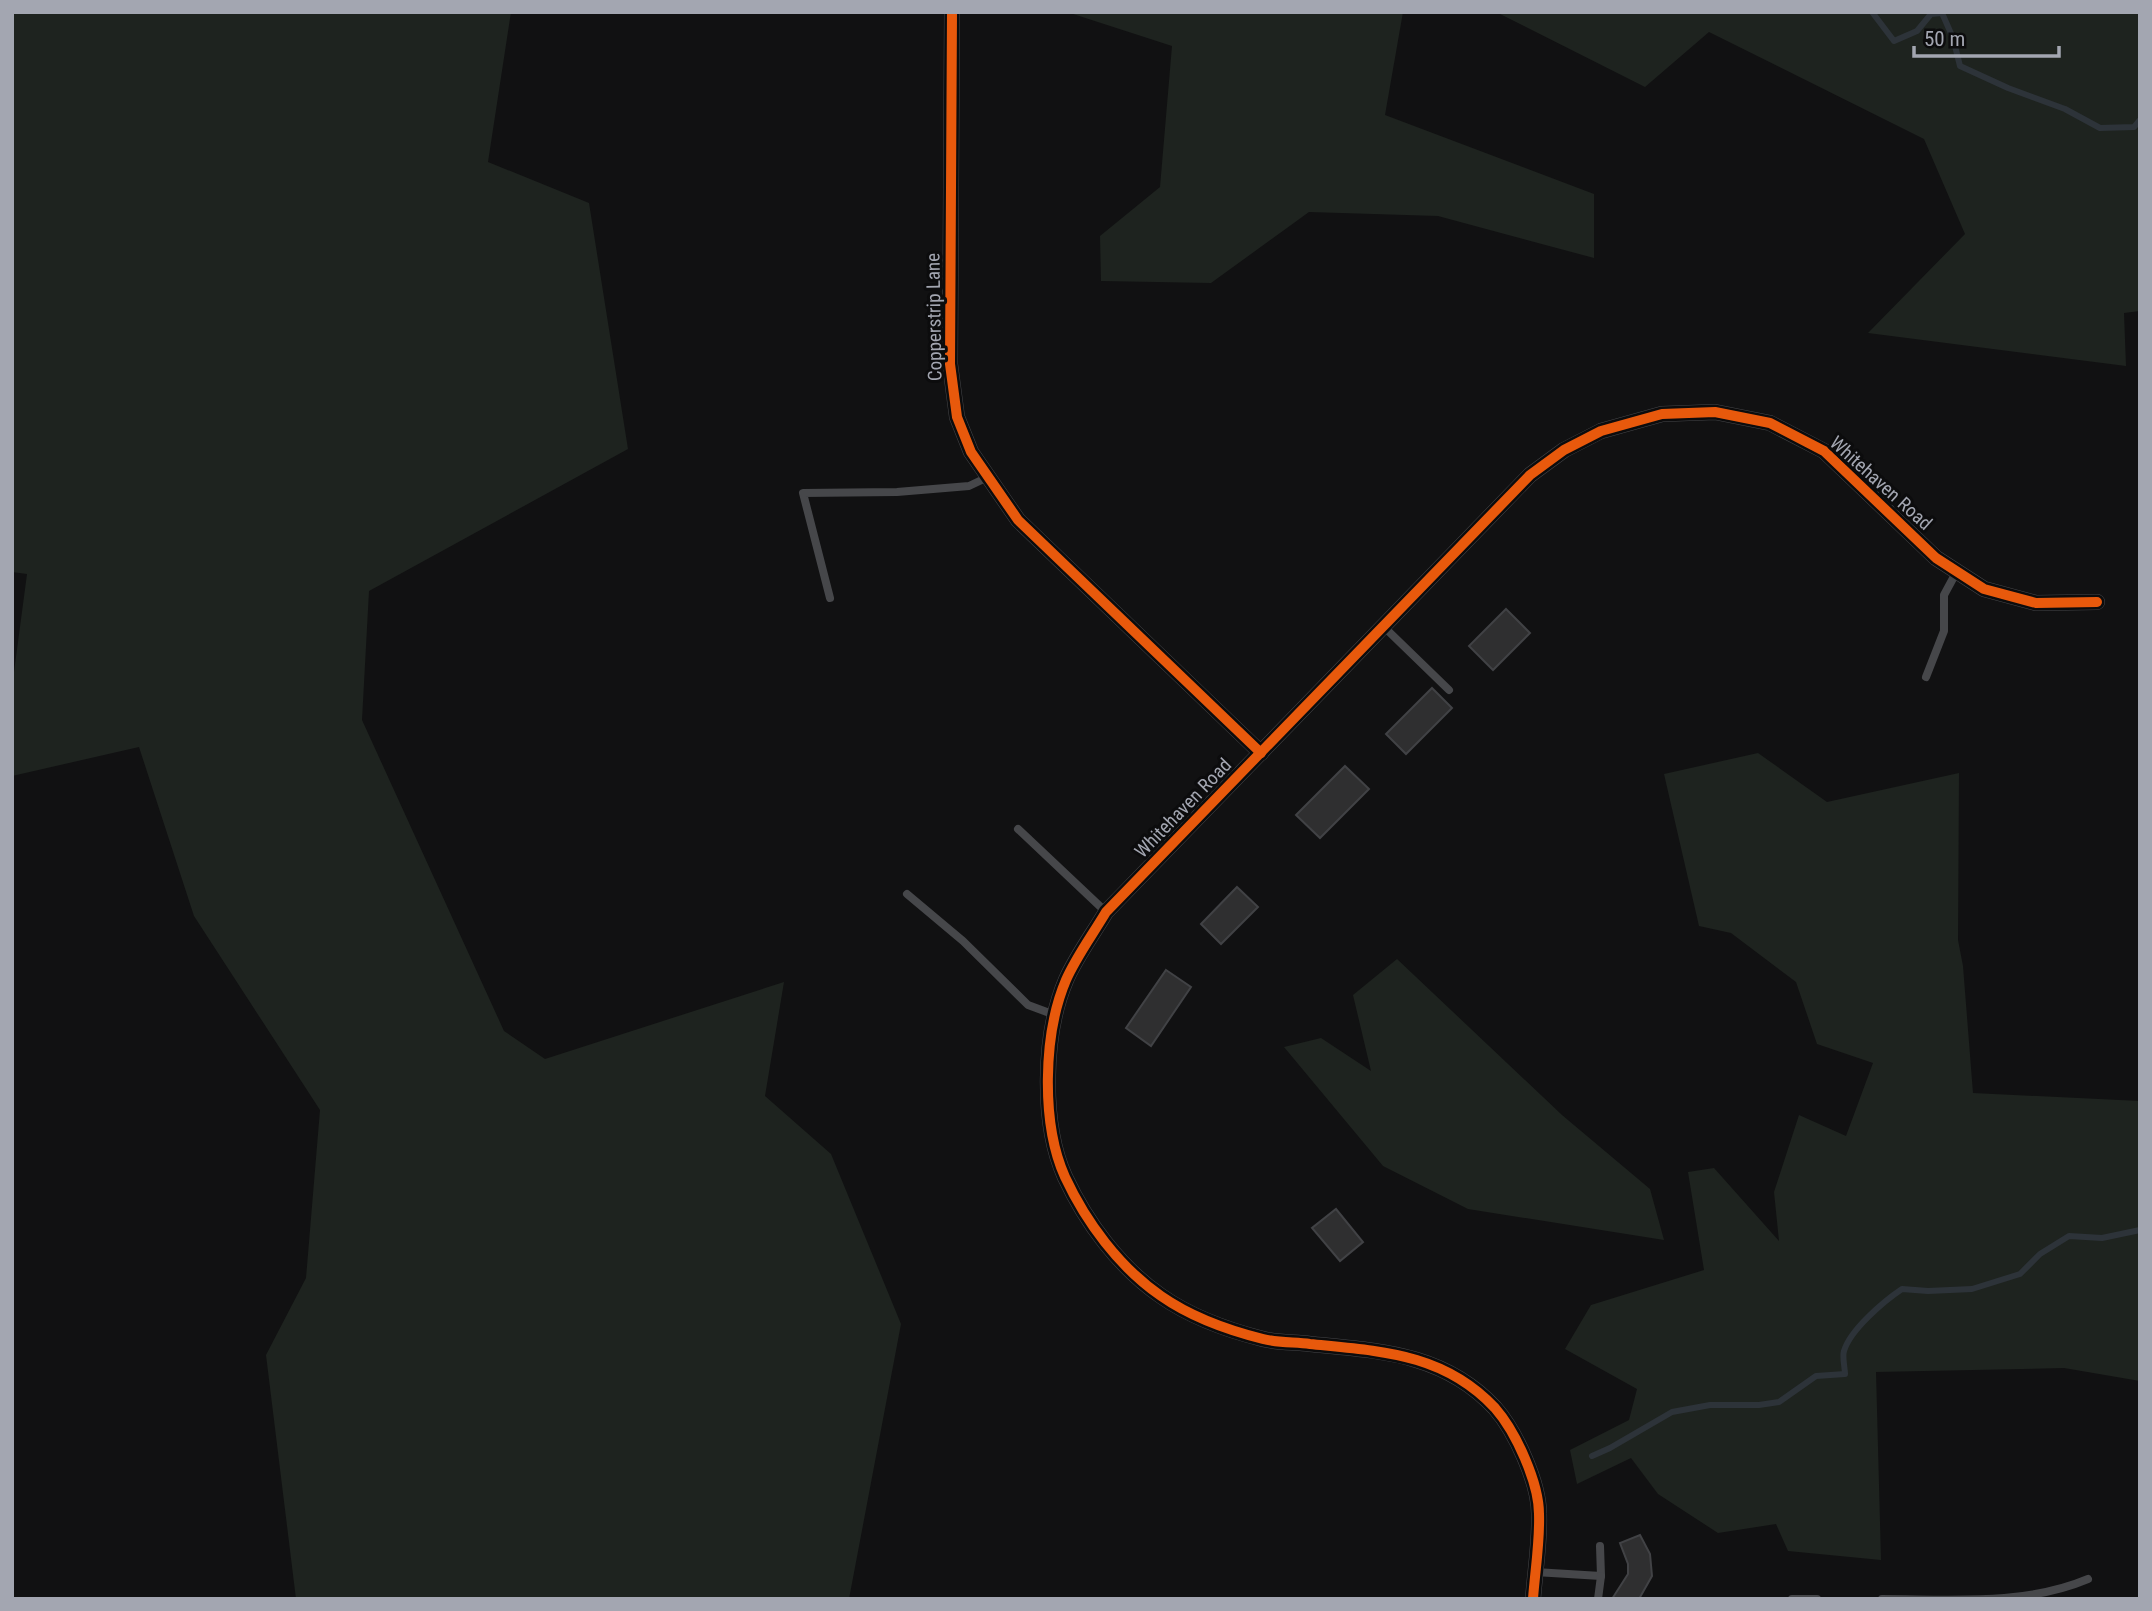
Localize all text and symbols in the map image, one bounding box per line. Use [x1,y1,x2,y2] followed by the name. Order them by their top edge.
[1914,14,2059,58] scale bar
[1924,27,1965,51] text: 50 m
[921,253,947,381] street label: Copperstrip Lane
[1825,431,1937,535] street label: Whitehaven Road
[1130,754,1236,862] street label: Whitehaven Road

